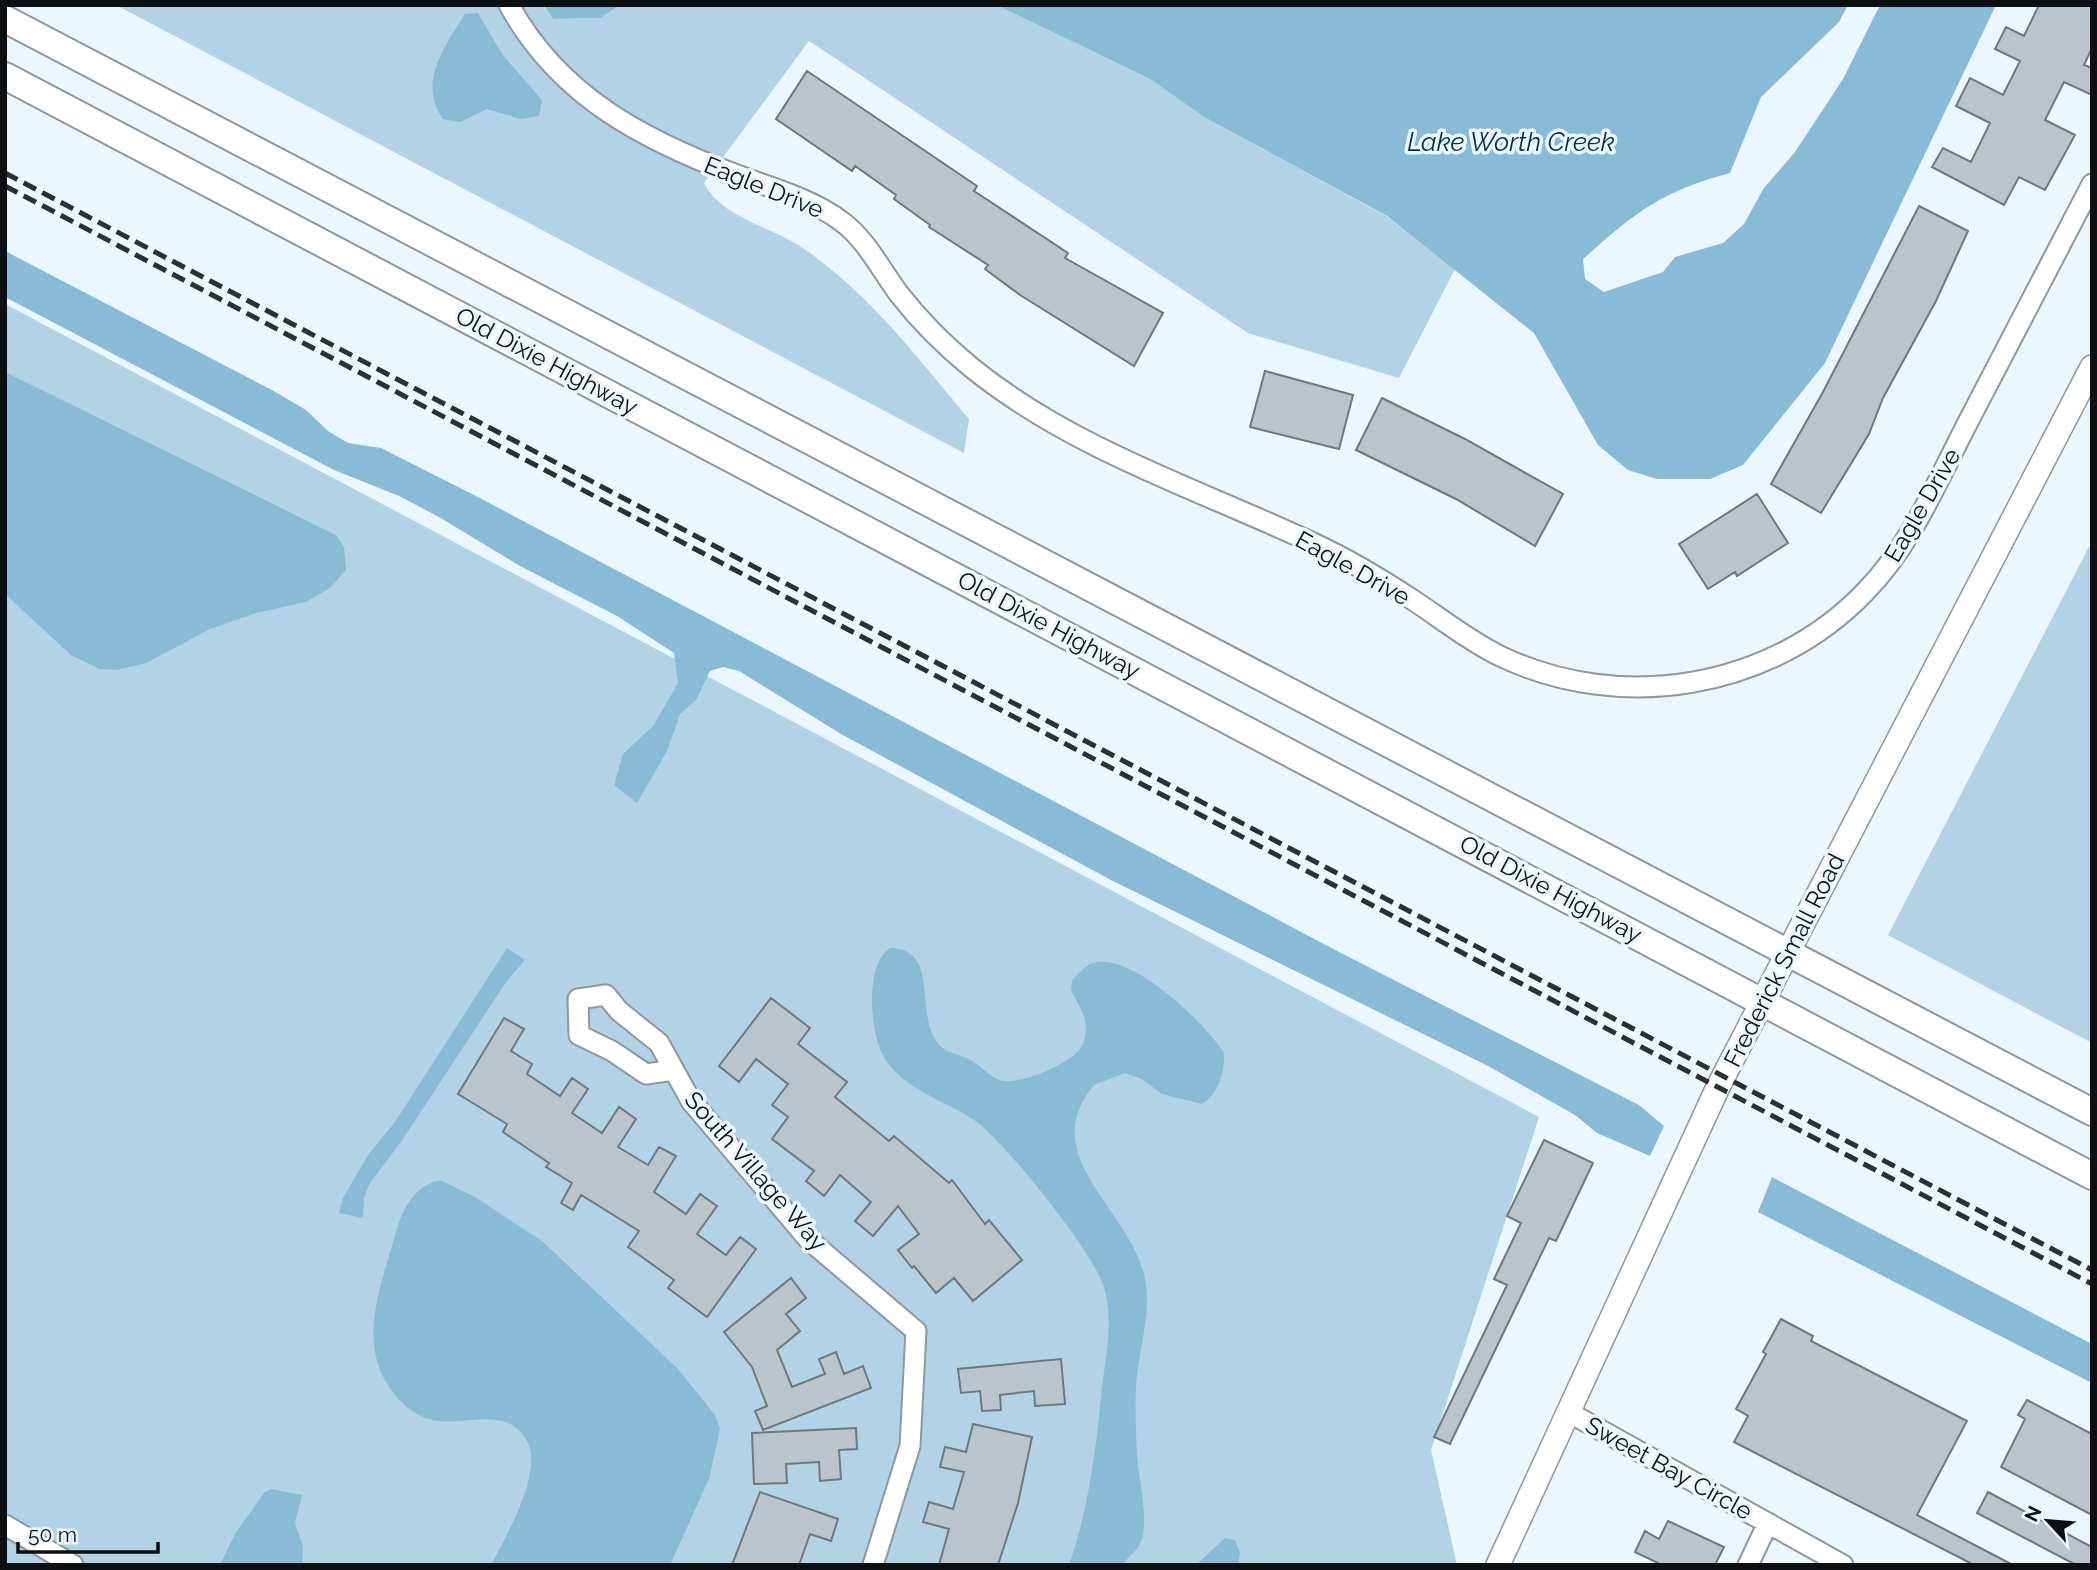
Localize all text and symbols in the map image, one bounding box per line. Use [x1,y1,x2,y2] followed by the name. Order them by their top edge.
[1407,127,1615,157] water label: Lake Worth Creek
[700,150,828,224] street label: Eagle Drive
[451,301,643,421] street label: Old Dixie Highway
[1878,443,1966,567] street label: Eagle Drive
[1291,525,1415,611] street label: Eagle Drive
[953,565,1145,685] street label: Old Dixie Highway
[1455,829,1647,949] street label: Old Dixie Highway
[1718,848,1850,1072] street label: Frederick Small Road
[679,1085,833,1257] street label: South Village Way
[1581,1410,1757,1526] street label: Sweet Bay Circle
[2013,1486,2083,1556] north arrow
[2020,1502,2046,1525] text: N
[18,1510,158,1554] scale bar
[28,1522,77,1547] text: 50 m

